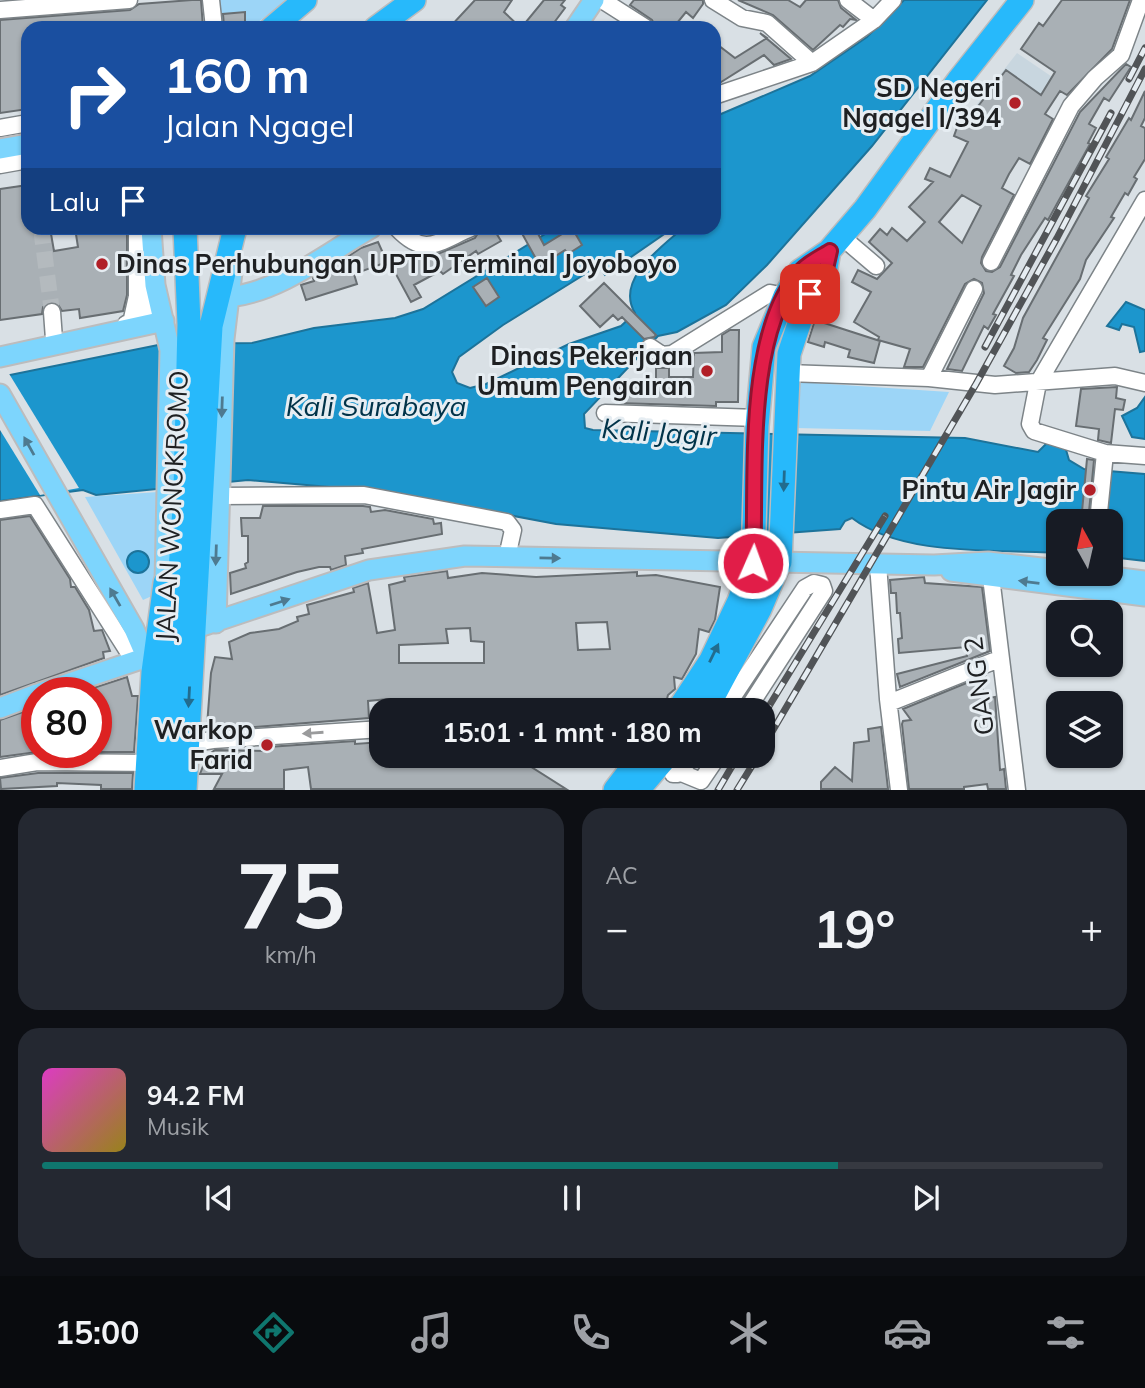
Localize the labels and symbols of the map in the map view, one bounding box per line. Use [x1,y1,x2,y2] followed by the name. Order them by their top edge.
[842,71,1001,134] place label: SD Negeri Ngagel I/394
[1007,95,1023,111] marker: SD Negeri Ngagel I/394
[116,247,677,280] place label: Dinas Perhubungan UPTD Terminal Joyoboyo
[94,256,110,272] marker: Dinas Perhubungan UPTD Terminal Joyoboyo
[780,264,840,324] pin
[477,339,693,402] place label: Dinas Pekerjaan Umum Pengairan
[699,363,715,379] marker: Dinas Pekerjaan Umum Pengairan
[148,370,195,642] street label: JALAN WONOKROMO
[286,388,466,423] water label: Kali Surabaya
[216,397,228,419] one-way arrow
[600,410,719,453] water label: Kali Jagir
[23,437,35,456] one-way arrow
[779,471,790,493] one-way arrow
[901,473,1077,506] place label: Pintu Air Jagir
[1082,482,1098,498] marker: Pintu Air Jagir
[1046,509,1124,586] north arrow
[716,526,790,600] position arrow
[211,544,222,566] one-way arrow
[540,552,562,564] one-way arrow
[1017,576,1039,587] one-way arrow
[109,587,121,607] one-way arrow
[270,596,291,607] one-way arrow
[956,635,1001,737] street label: GANG 2
[709,643,720,663] one-way arrow
[21,677,112,768] speed limit sign: 80
[184,686,195,708] one-way arrow
[153,713,253,776] place label: Warkop Farid
[302,727,324,738] one-way arrow
[259,737,275,753] marker: Warkop Farid

